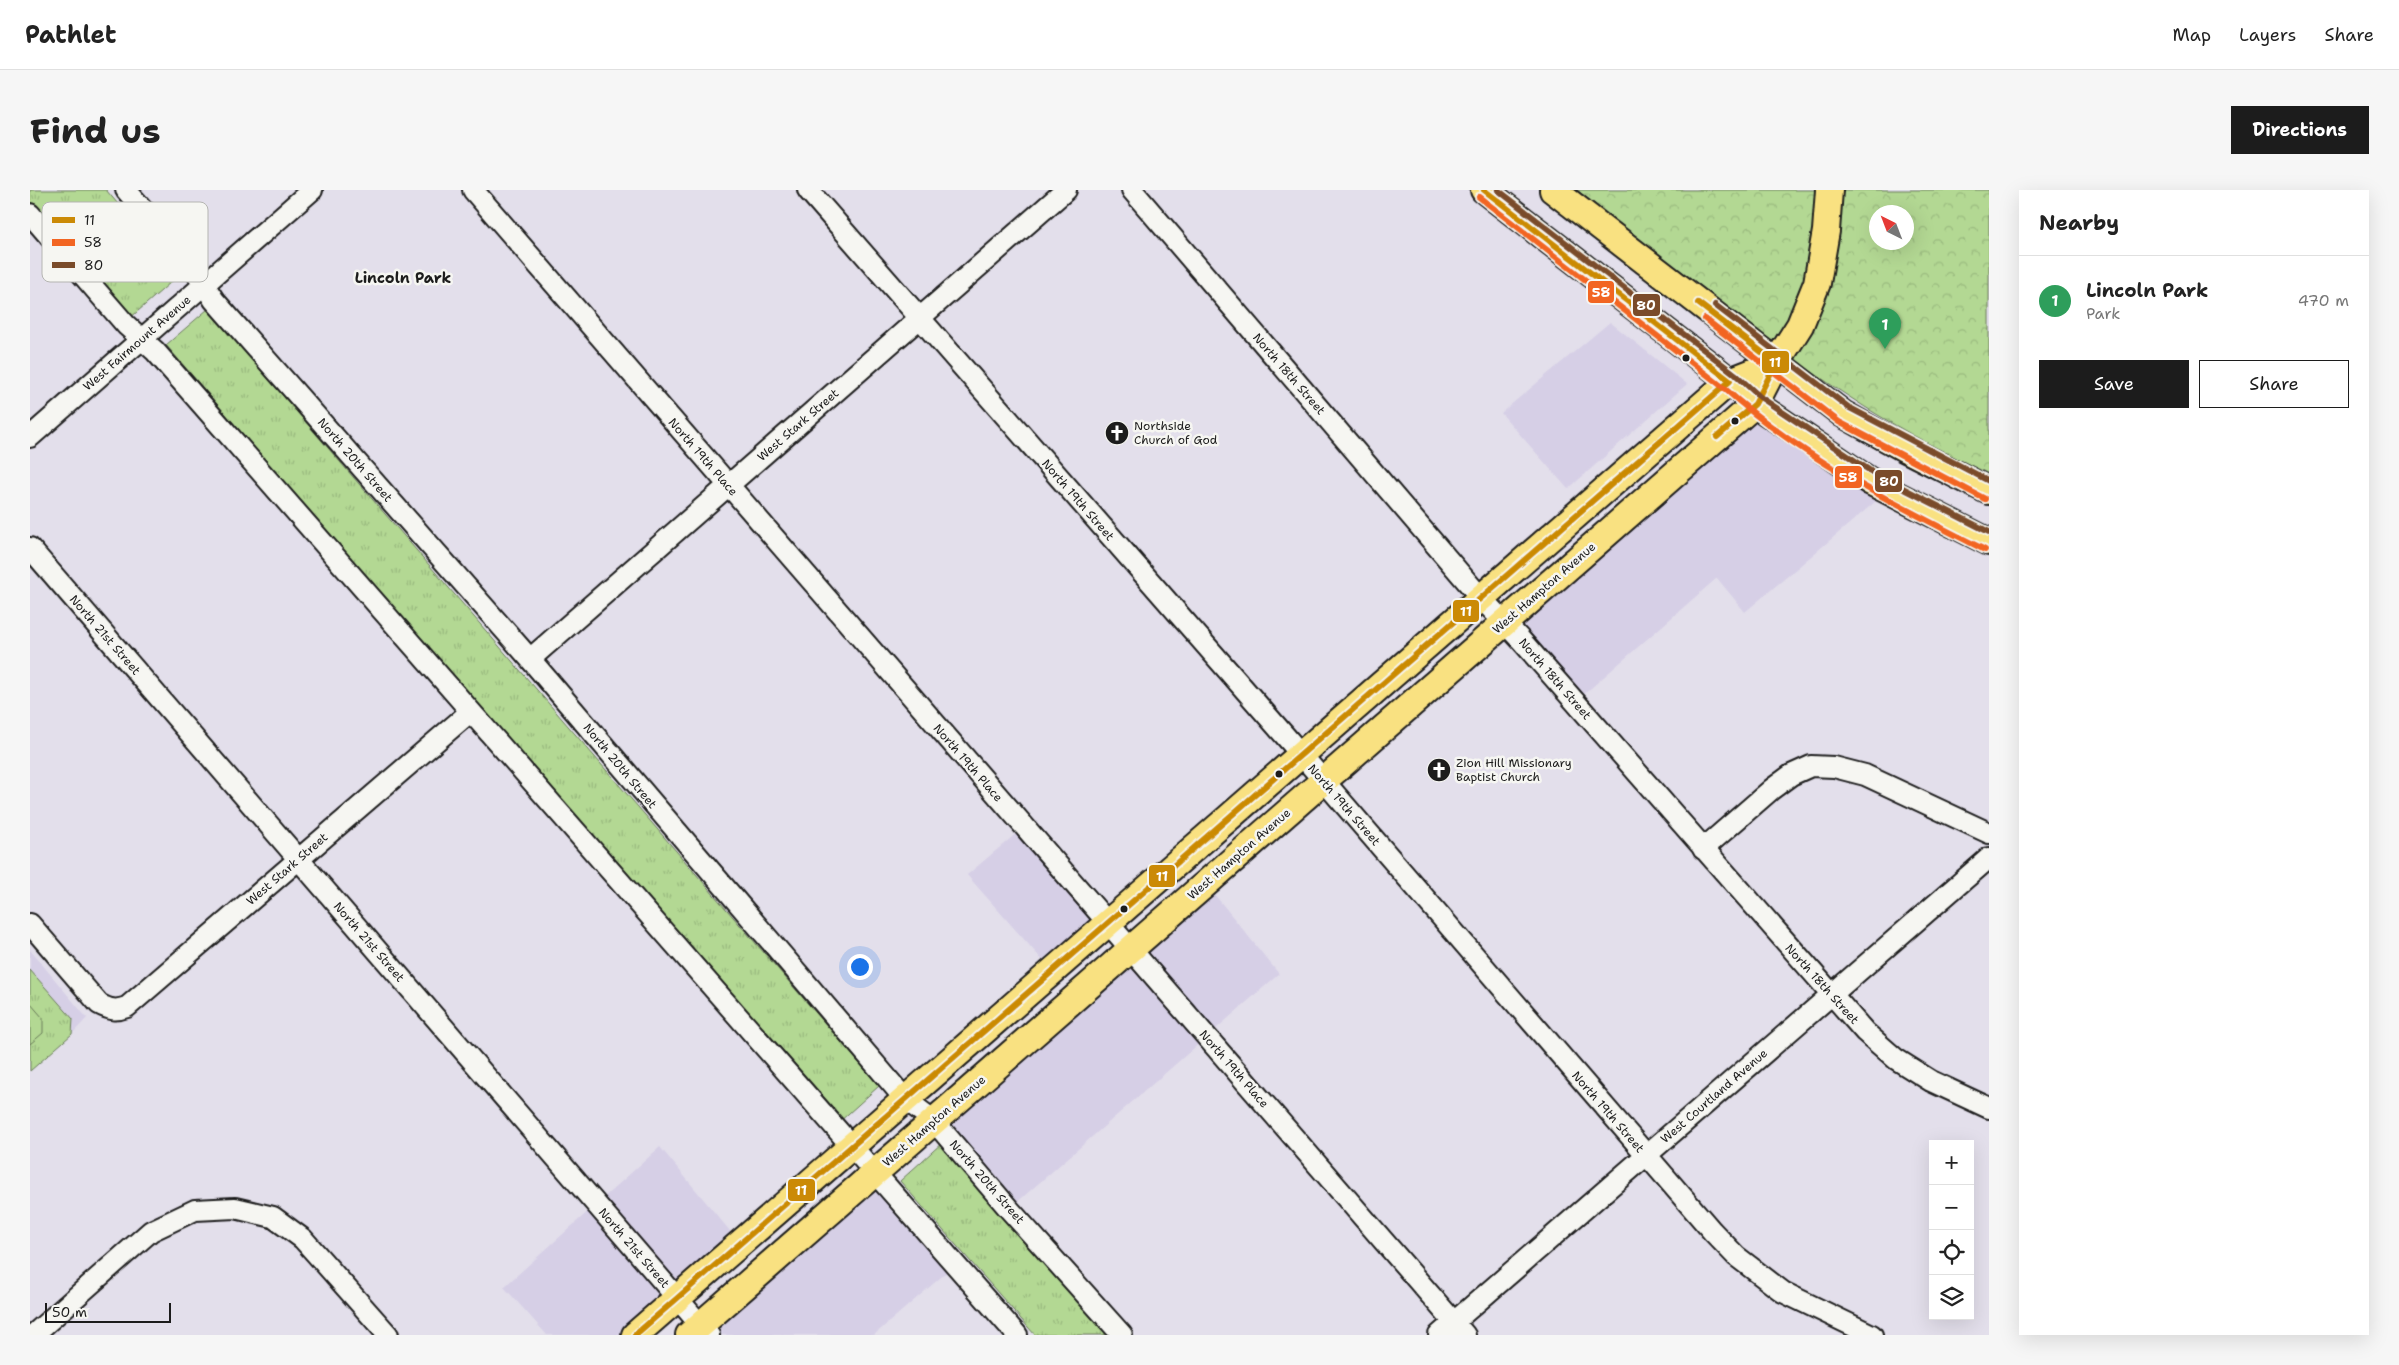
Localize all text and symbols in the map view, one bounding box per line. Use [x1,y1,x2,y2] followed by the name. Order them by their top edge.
[25,19,116,51] text: Pathlet
[2173,23,2211,47] text: Map
[2239,23,2296,47] text: Layers
[2324,23,2374,47] text: Share
[2231,106,2369,154] button: Directions
[30,107,161,154] text: Find us
[42,202,208,282] legend
[1869,205,1914,250] north arrow
[2039,209,2119,237] text: Nearby
[84,211,95,229] text: 11
[84,233,102,251] text: 58
[84,256,103,274] text: 80
[355,268,452,288] district label: Lincoln Park
[2086,278,2208,303] text: Lincoln Park
[1587,280,1615,304] line badge: 58
[1592,283,1610,301] text: 58
[2051,290,2059,311] text: 1
[2298,290,2349,311] text: 470 m
[80,292,194,394] street label: West Fairmount Avenue
[1632,293,1661,317] line badge: 80
[1636,296,1656,314] text: 80
[2086,303,2120,324] text: Park
[1869,308,1901,349] pin: 1
[1249,330,1329,418] street label: North 18th Street
[1761,350,1790,374] line badge: 11
[1681,353,1691,363] unlabelled marker
[1769,353,1781,371] text: 11
[2039,360,2189,408] button: Save
[2199,360,2349,408] button: Share
[754,385,842,465] street label: West Stark Street
[314,415,396,505] street label: North 20th Street
[665,415,741,499] street label: North 19th Place
[1730,416,1740,426] unlabelled marker
[1134,418,1218,448] place label: Northside Church of God
[1104,420,1130,446] church icon: Northside Church of God
[1038,456,1118,544] street label: North 19th Street
[1834,465,1863,489] line badge: 58
[1839,468,1857,486] text: 58
[1874,469,1903,493] line badge: 80
[1879,472,1899,490] text: 80
[1489,539,1599,637] street label: West Hampton Avenue
[66,592,144,678] street label: North 21st Street
[1452,599,1480,623] line badge: 11
[1460,602,1472,620] text: 11
[1515,635,1595,723] street label: North 18th Street
[580,720,660,812] street label: North 20th Street
[930,721,1006,805] street label: North 19th Place
[1456,755,1572,785] place label: Zion Hill Missionary Baptist Church
[1426,757,1452,783] church icon: Zion Hill Missionary Baptist Church
[1304,761,1384,849] street label: North 19th Street
[1274,769,1284,779] unlabelled marker
[1184,805,1294,903] street label: West Hampton Avenue
[243,829,331,909] street label: West Stark Street
[1148,864,1176,888] line badge: 11
[1156,867,1168,885] text: 11
[330,899,408,985] street label: North 21st Street
[1119,904,1129,914] unlabelled marker
[1782,940,1862,1028] street label: North 18th Street
[847,954,873,980] your location
[1196,1027,1272,1111] street label: North 19th Place
[1657,1045,1771,1147] street label: West Courtland Avenue
[1568,1068,1648,1156] street label: North 19th Street
[879,1072,989,1170] street label: West Hampton Avenue
[946,1137,1028,1227] street label: North 20th Street
[1929,1140,1974,1320] map controls
[1929,1140,1974,1185] button: +
[787,1178,816,1202] line badge: 11
[795,1181,807,1199] text: 11
[1929,1185,1974,1230] button: −
[595,1205,673,1291] street label: North 21st Street
[1929,1230,1974,1275] button: locate
[1929,1275,1974,1320] button: layers
[45,1300,171,1323] scale bar
[52,1303,87,1321] text: 50 m

